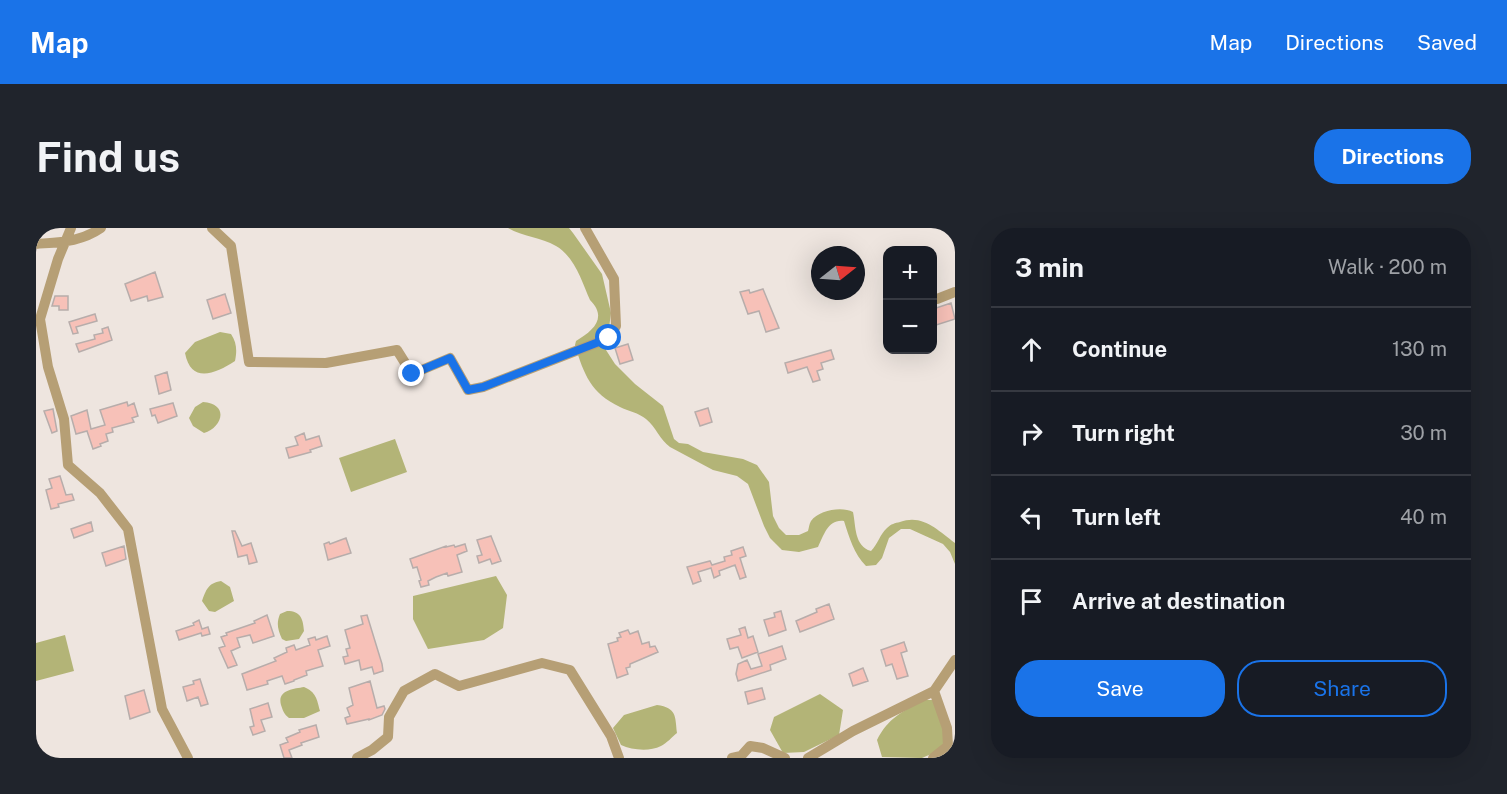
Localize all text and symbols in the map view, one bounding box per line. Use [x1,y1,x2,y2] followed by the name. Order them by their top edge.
[30,26,89,59] text: Map
[1210,30,1252,55] text: Map
[1285,30,1384,55] text: Directions
[1417,30,1477,55] text: Saved
[1314,129,1471,184] button: Directions
[36,132,180,181] text: Find us
[811,246,865,300] north arrow
[883,246,937,354] map controls
[883,246,937,300] button: +
[1015,252,1084,283] text: 3 min
[1328,255,1447,279] text: Walk · 200 m
[883,300,937,354] button: −
[595,324,621,350] route start
[1015,333,1048,366] icon: ahead
[1072,336,1167,362] text: Continue
[1392,337,1447,361] text: 130 m
[398,360,424,386] route end
[1015,417,1048,450] icon: right
[1072,420,1175,446] text: Turn right
[1400,421,1447,445] text: 30 m
[1015,501,1048,534] icon: left
[1072,504,1161,530] text: Turn left
[1400,505,1447,529] text: 40 m
[1015,585,1048,618] icon: arrive
[1072,588,1285,614] text: Arrive at destination
[1015,660,1225,717] button: Save
[1237,660,1447,717] button: Share

